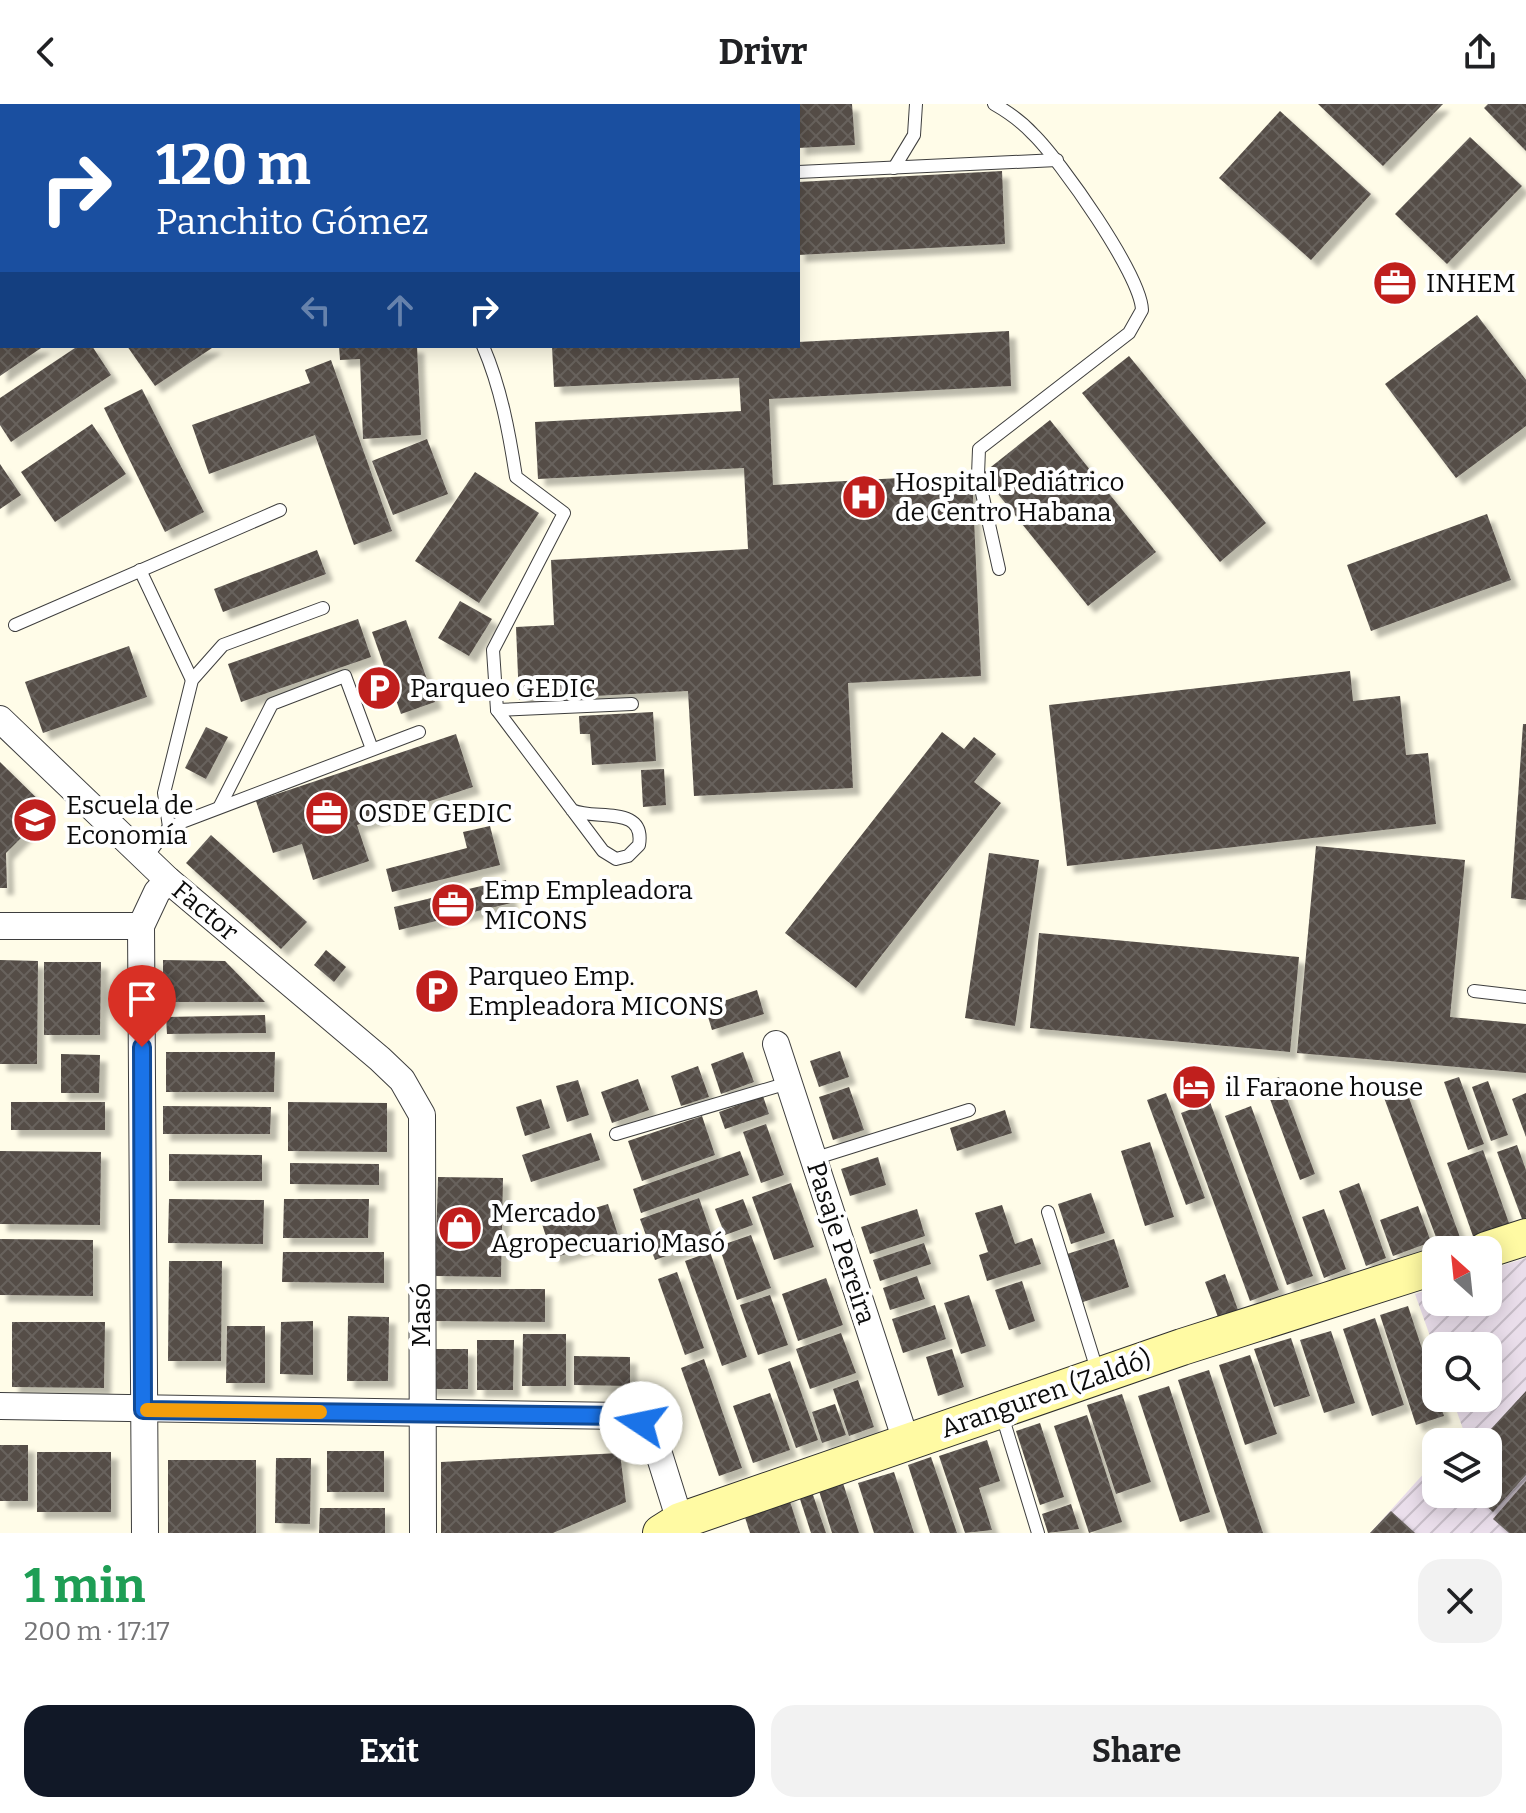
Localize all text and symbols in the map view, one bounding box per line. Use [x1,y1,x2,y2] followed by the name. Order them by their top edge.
[24,30,68,74] icon: back
[718,30,808,74] text: Drivr
[1458,30,1502,74] icon: share
[156,132,311,199] text: 120 m
[24,136,128,240] icon: right
[156,200,429,244] text: Panchito Gómez
[1371,259,1419,307] office icon: INHEM
[1426,268,1516,299] place label: INHEM
[294,288,338,332] icon: left
[378,288,422,332] icon: ahead
[462,288,506,332] icon: right
[895,467,1124,528] place label: Hospital Pediátrico de Centro Habana
[840,473,888,521] hospital icon: Hospital Pediátrico de Centro Habana
[355,664,403,712] parking icon: Parqueo GEDIC
[410,673,595,704] place label: Parqueo GEDIC
[303,789,351,837] office icon: OSDE GEDIC
[66,790,194,851] place label: Escuela de Economía
[11,796,59,844] school or university icon: Escuela de Economía
[358,798,512,829] place label: OSDE GEDIC
[166,875,245,948] street label: Factor
[484,875,693,936] place label: Emp Empleadora MICONS
[429,881,477,929] office icon: Emp Empleadora MICONS
[468,961,724,1022] place label: Parqueo Emp. Empleadora MICONS
[108,965,176,1047] pin
[413,967,461,1015] parking icon: Parqueo Emp. Empleadora MICONS
[120,977,164,1021] icon: arrive
[1170,1063,1218,1111] hotel icon: il Faraone house
[1225,1072,1423,1103] place label: il Faraone house
[800,1158,882,1328] street label: Pasaje Pereira
[491,1198,725,1259] place label: Mercado Agropecuario Masó
[436,1204,484,1252] shop icon: Mercado Agropecuario Masó
[1422,1236,1502,1316] north arrow
[1422,1236,1502,1508] map controls
[406,1283,437,1347] street label: Masó
[1422,1332,1502,1412] button: search
[937,1343,1155,1445] street label: Aranguren (Zaldó)
[599,1381,683,1465] position arrow
[1422,1428,1502,1508] button: layers
[24,1557,145,1615] text: 1 min
[1418,1559,1502,1643] button: close
[24,1616,170,1647] text: 200 m · 17:17
[24,1705,755,1797] button: Exit
[771,1705,1502,1797] button: Share

